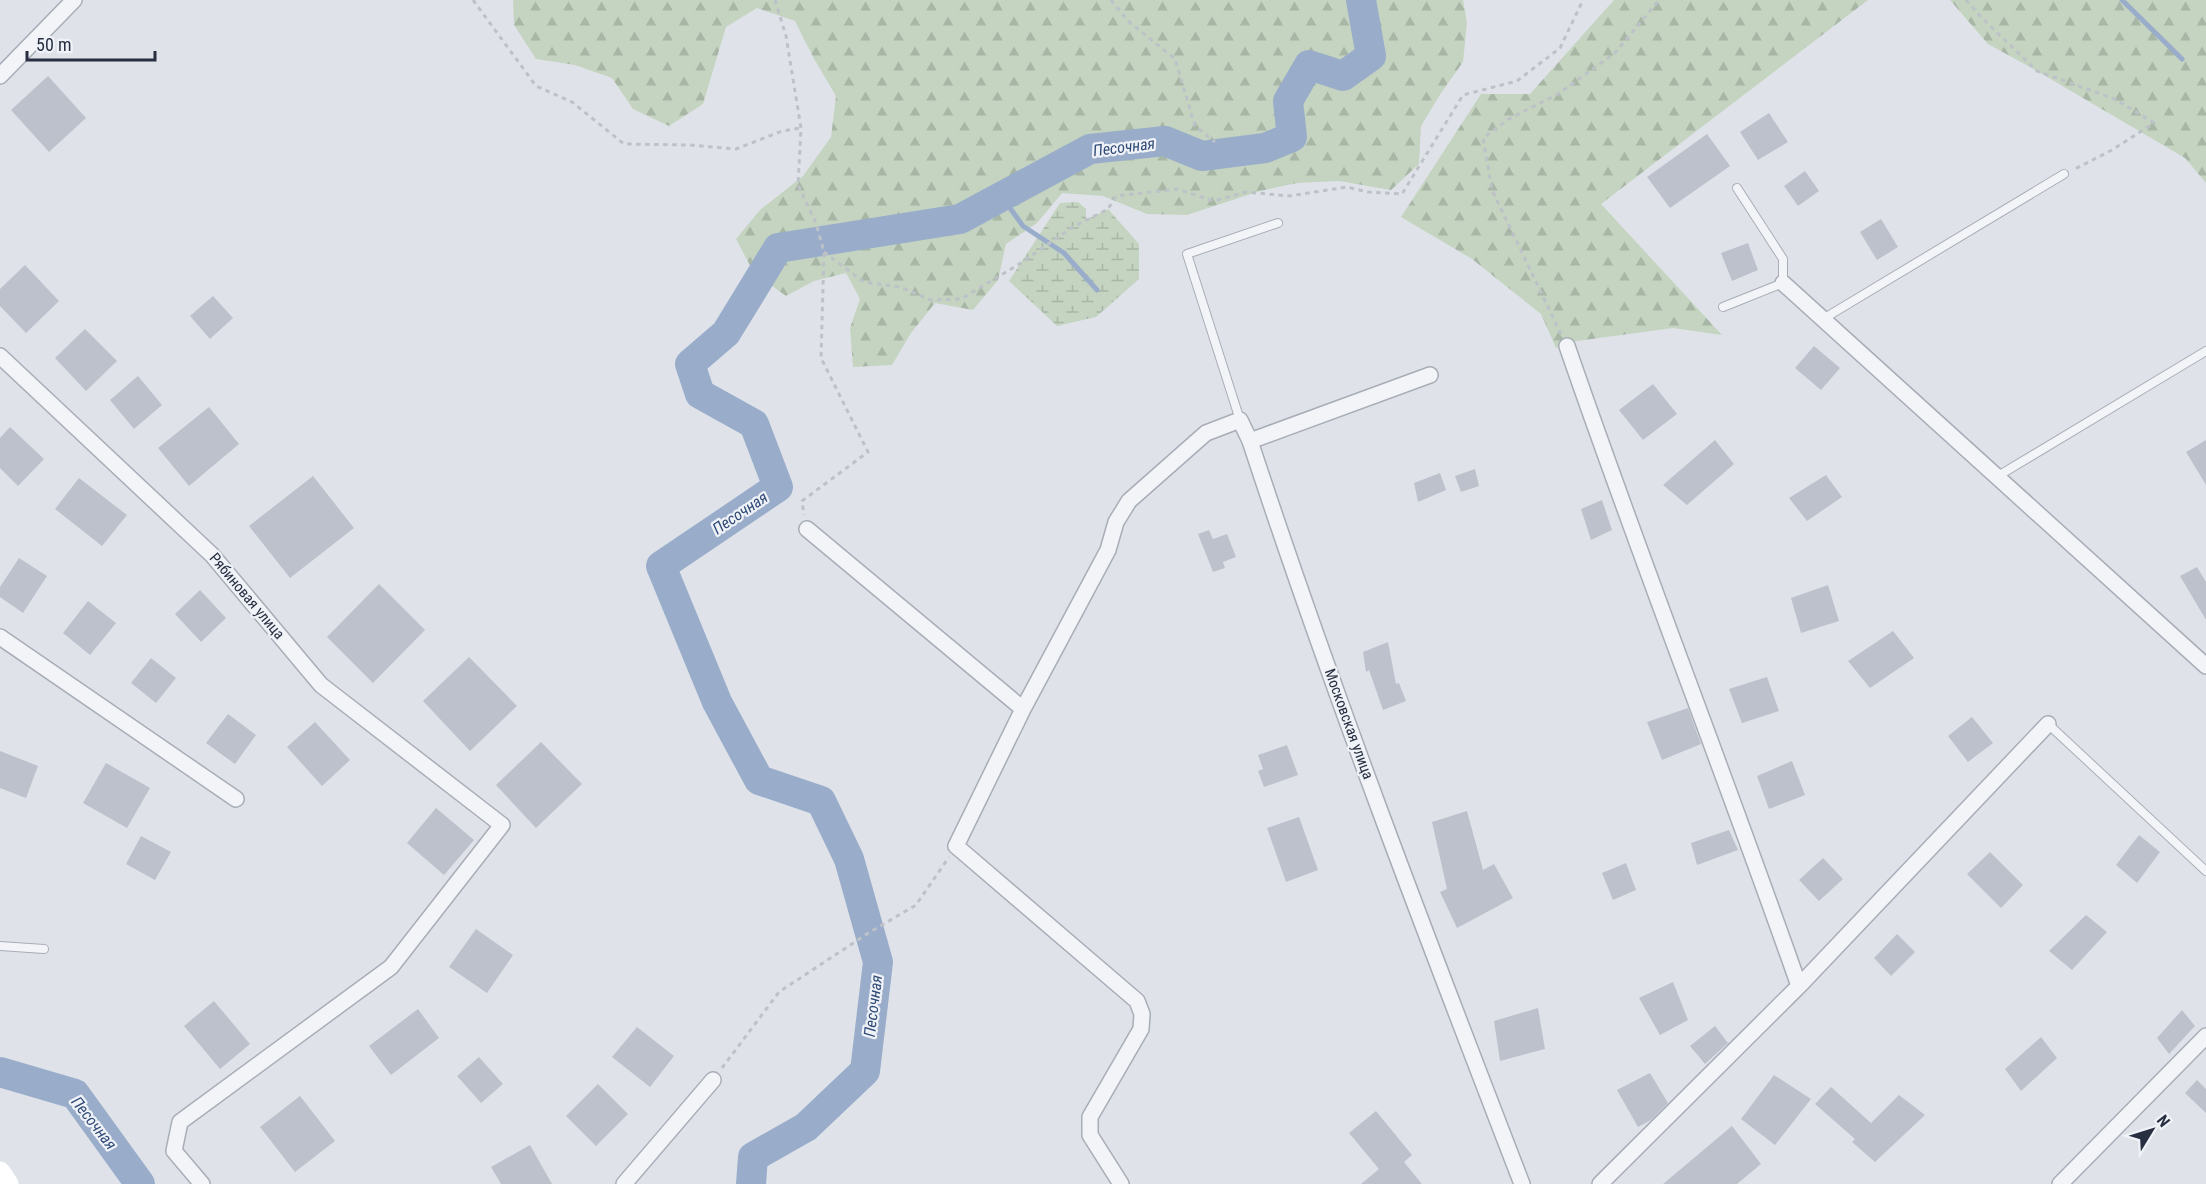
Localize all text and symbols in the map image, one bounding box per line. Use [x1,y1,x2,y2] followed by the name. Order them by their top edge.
[27,24,154,62] scale bar
[36,34,71,55] text: 50 m
[1092,134,1157,160] water label: Песочная
[709,487,771,538] water label: Песочная
[206,549,288,643] street label: Рябиновая улица
[1321,666,1377,782] street label: Московская улица
[860,973,886,1038] water label: Песочная
[67,1093,121,1154] water label: Песочная
[2122,1100,2182,1160] north arrow
[2153,1111,2174,1131] text: N

